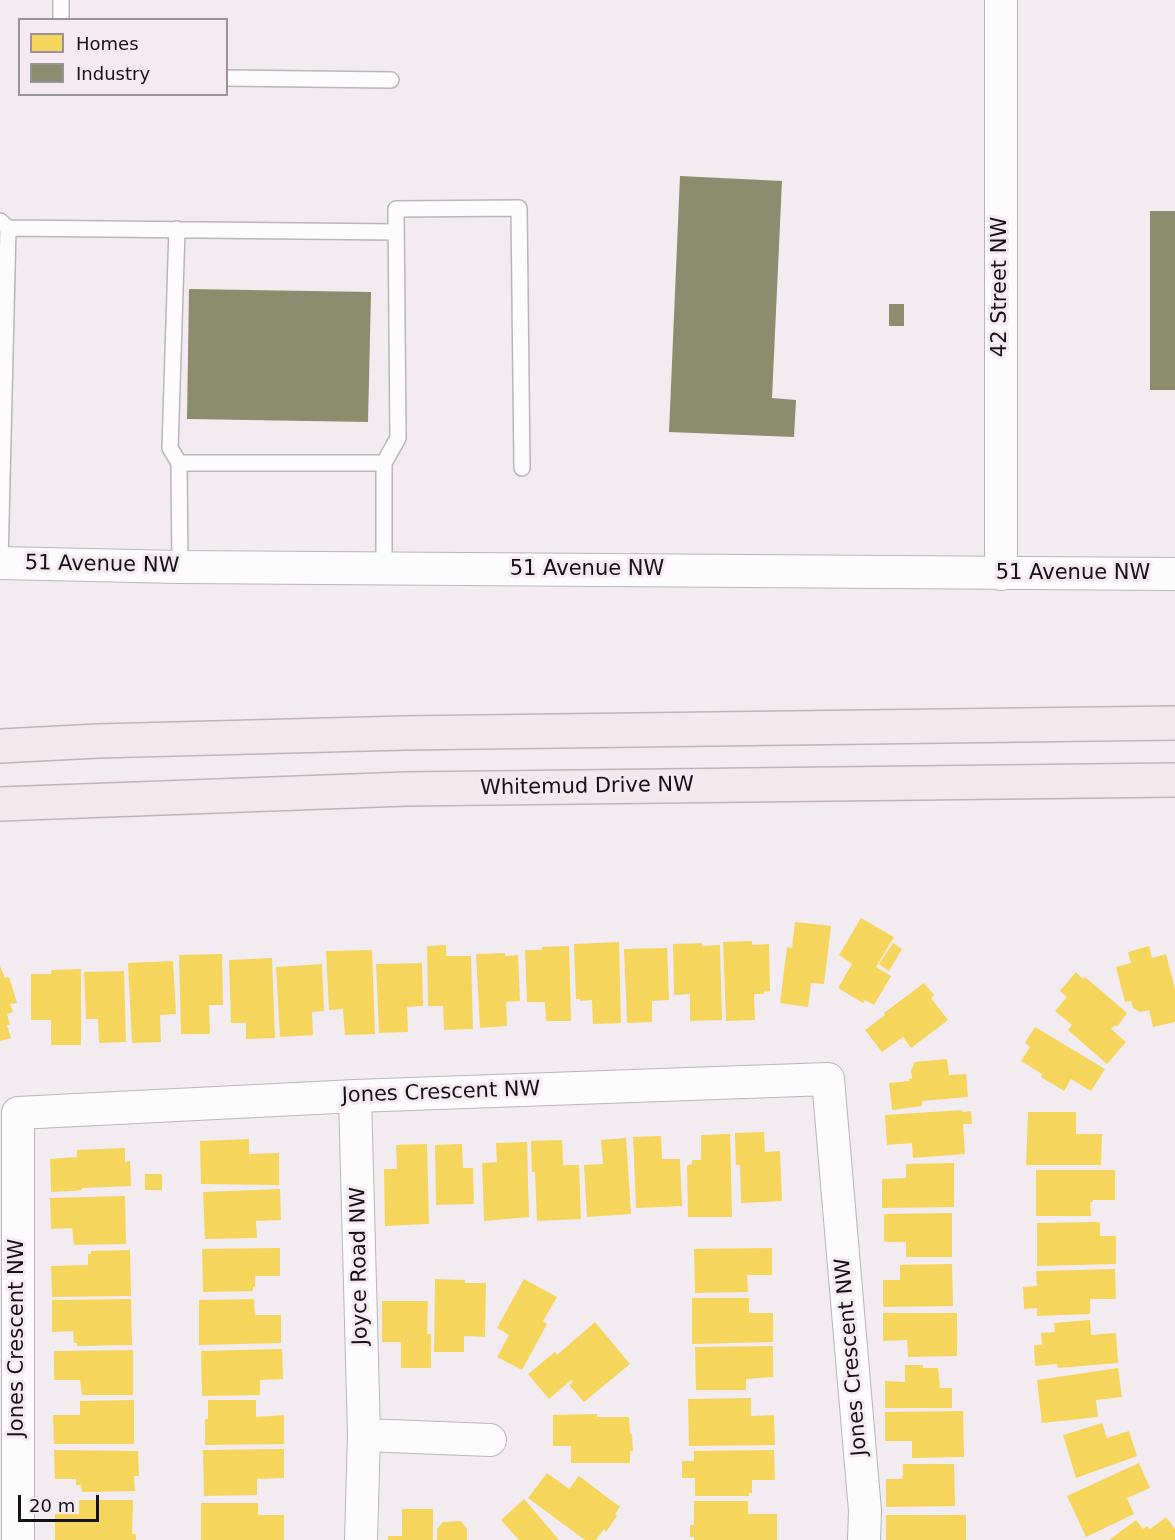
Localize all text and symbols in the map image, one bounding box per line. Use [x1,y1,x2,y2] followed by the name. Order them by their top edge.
[18,18,228,96] legend
[76,33,139,54] text: Homes
[76,63,150,84] text: Industry
[988,217,1014,357] street label: 42 Street NW
[25,551,179,579] street label: 51 Avenue NW
[510,557,664,583] street label: 51 Avenue NW
[996,561,1150,587] street label: 51 Avenue NW
[480,773,694,801] street label: Whitemud Drive NW
[341,1077,541,1109] street label: Jones Crescent NW
[346,1187,374,1345] street label: Joyce Road NW
[5,1239,31,1437] street label: Jones Crescent NW
[831,1257,873,1457] street label: Jones Crescent NW
[21,1483,102,1521] scale bar
[29,1495,75,1516] text: 20 m

